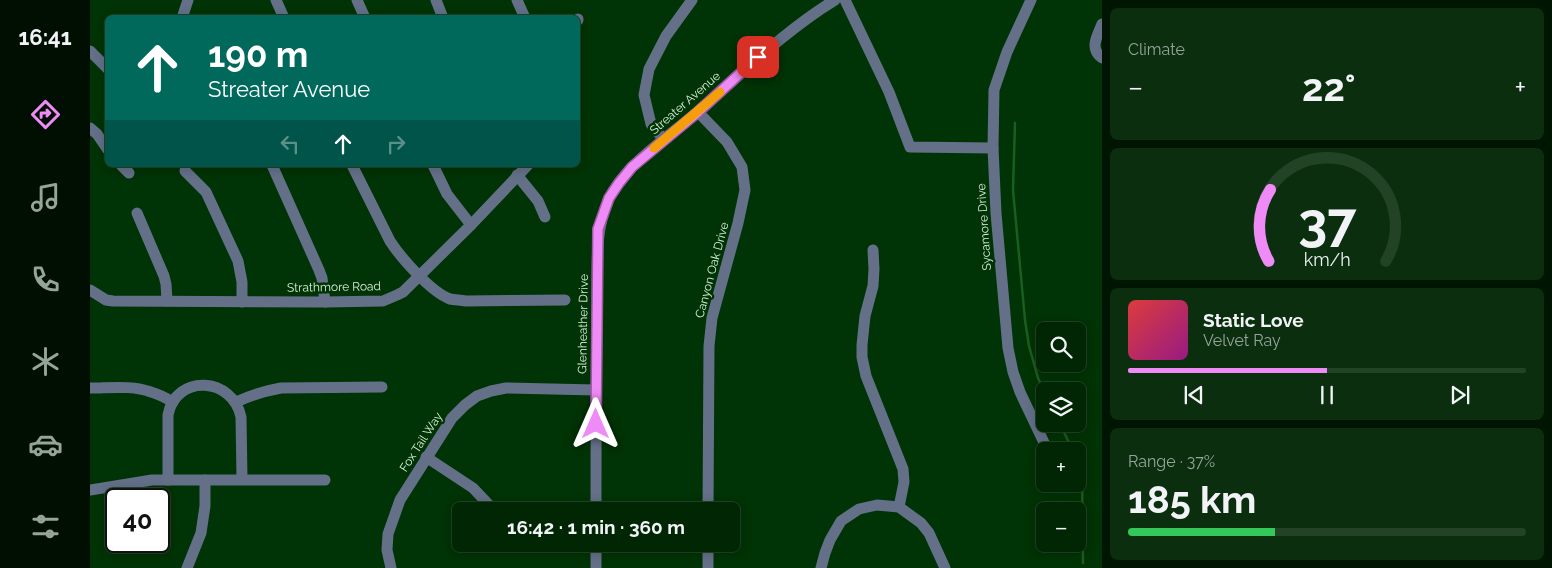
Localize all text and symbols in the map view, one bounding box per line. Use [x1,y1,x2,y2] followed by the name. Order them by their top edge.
[18,24,72,50] text: 16:41
[208,34,308,75] text: 190 m
[125,35,190,100] icon: ahead
[737,36,779,78] pin
[1128,40,1185,59] text: Climate
[744,43,772,71] icon: arrive
[1302,65,1355,110] text: 22°
[647,69,723,137] street label: Streater Avenue
[1128,71,1143,104] text: −
[1514,71,1526,104] text: +
[208,76,370,102] text: Streater Avenue
[28,97,63,132] icon: directions
[276,130,304,158] icon: left
[329,130,357,158] icon: ahead
[382,130,410,158] icon: right
[28,180,63,215] icon: music
[974,183,994,271] street label: Sycamore Drive
[1298,191,1357,252] text: 37
[692,221,732,319] street label: Canyon Oak Drive
[1303,249,1351,270] text: km/h
[28,262,63,297] icon: phone
[575,274,591,374] street label: Glenheather Drive
[287,279,381,295] street label: Strathmore Road
[1203,309,1304,331] text: Static Love
[1036,322,1086,552] map controls
[1036,322,1086,372] button: search
[1203,331,1281,350] text: Velvet Ray
[28,344,63,379] icon: climate
[1180,381,1208,409] icon: previous
[1313,381,1341,409] icon: pause
[1446,381,1474,409] icon: next
[1036,382,1086,432] button: layers
[569,397,621,449] position arrow
[397,409,446,474] street label: Fox Tail Way
[28,427,63,462] icon: car
[1036,442,1086,492] button: +
[1128,452,1215,471] text: Range · 37%
[1128,477,1256,522] text: 185 km
[105,488,170,553] speed limit sign: 40
[1036,502,1086,552] button: −
[28,509,63,544] icon: filters
[507,516,685,538] text: 16:42 · 1 min · 360 m

